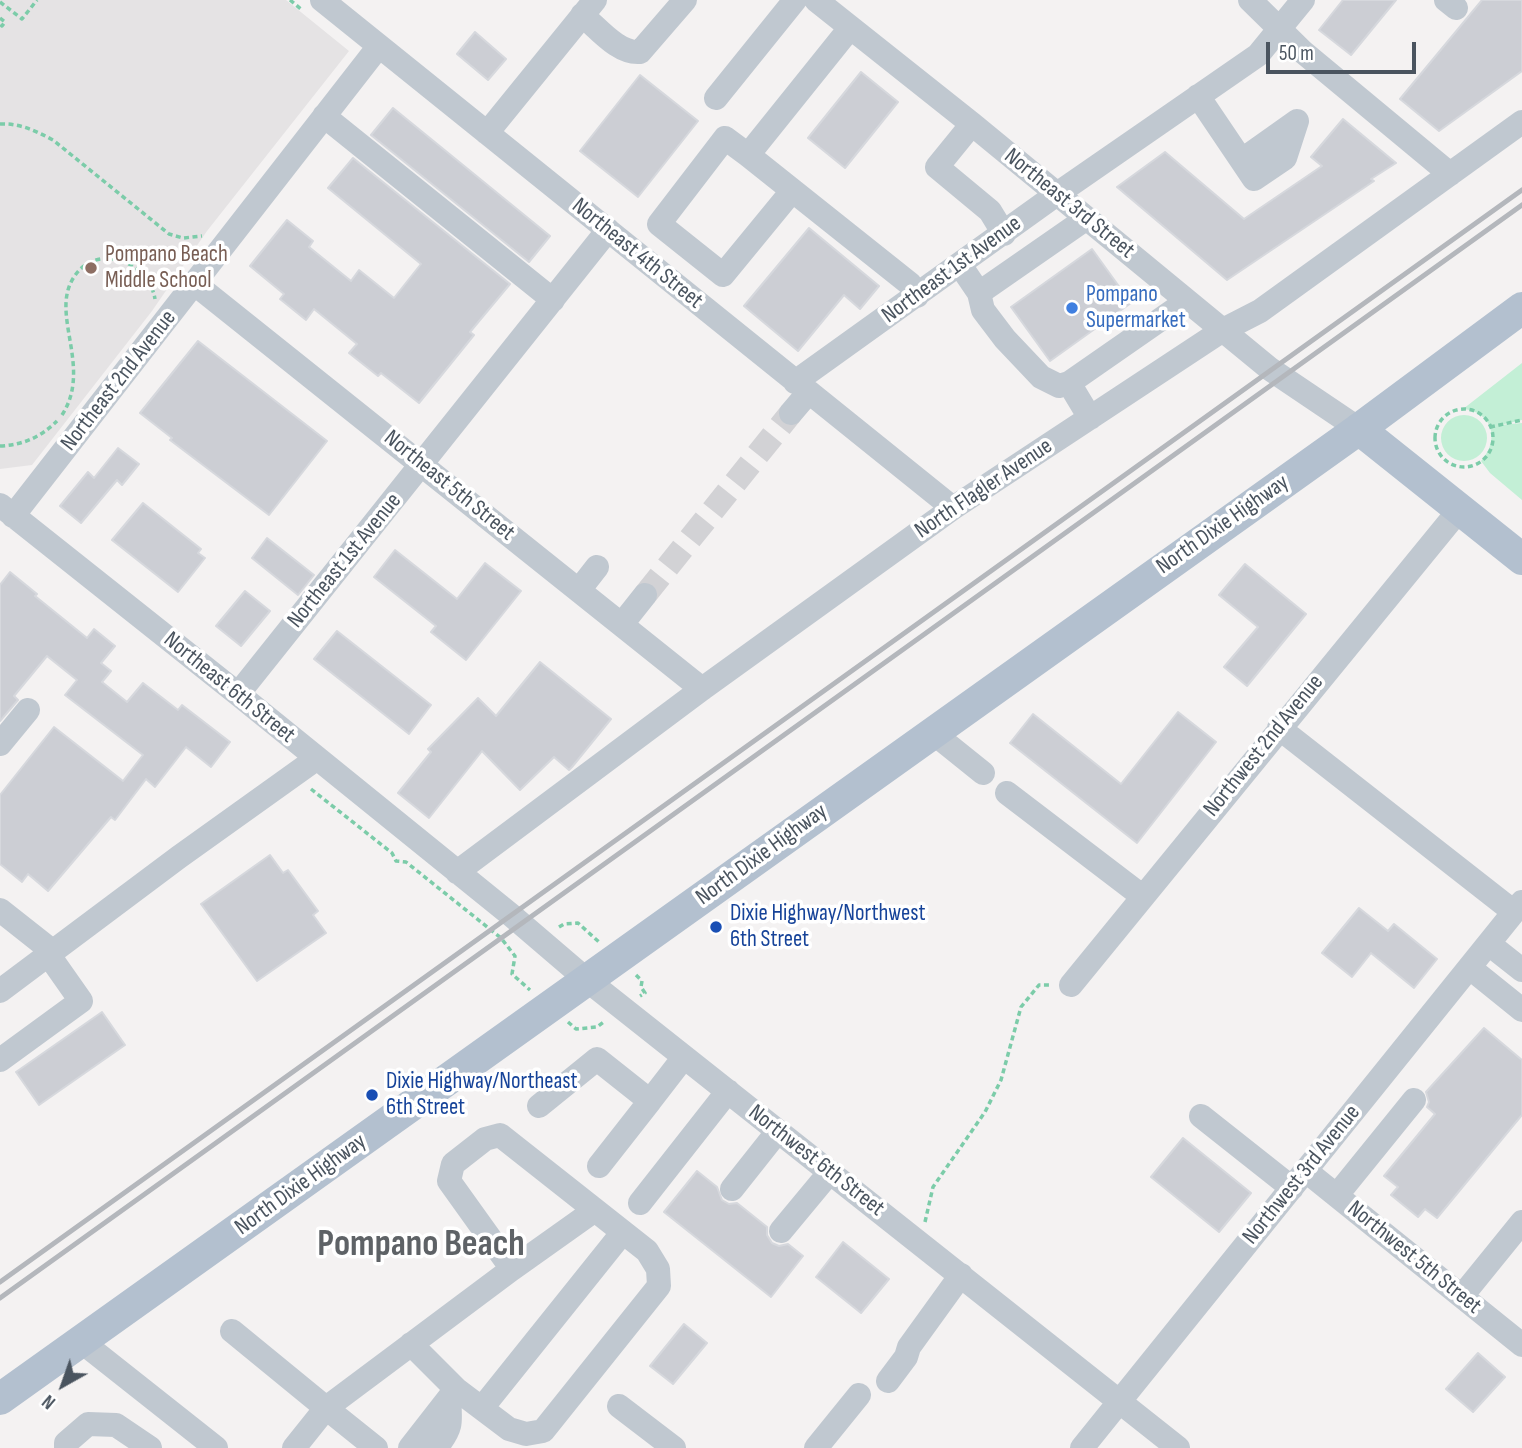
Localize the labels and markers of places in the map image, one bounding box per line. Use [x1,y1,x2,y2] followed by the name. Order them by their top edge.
[105,241,228,295] place label: Pompano Beach Middle School
[83,260,99,276] marker: Pompano Beach Middle School
[1086,281,1186,335] place label: Pompano Supermarket
[1064,300,1080,316] marker: Pompano Supermarket
[730,900,926,954] place label: Dixie Highway/Northwest 6th Street
[708,919,724,935] marker: Dixie Highway/Northwest 6th Street
[386,1068,578,1122] place label: Dixie Highway/Northeast 6th Street
[364,1087,380,1103] marker: Dixie Highway/Northeast 6th Street

